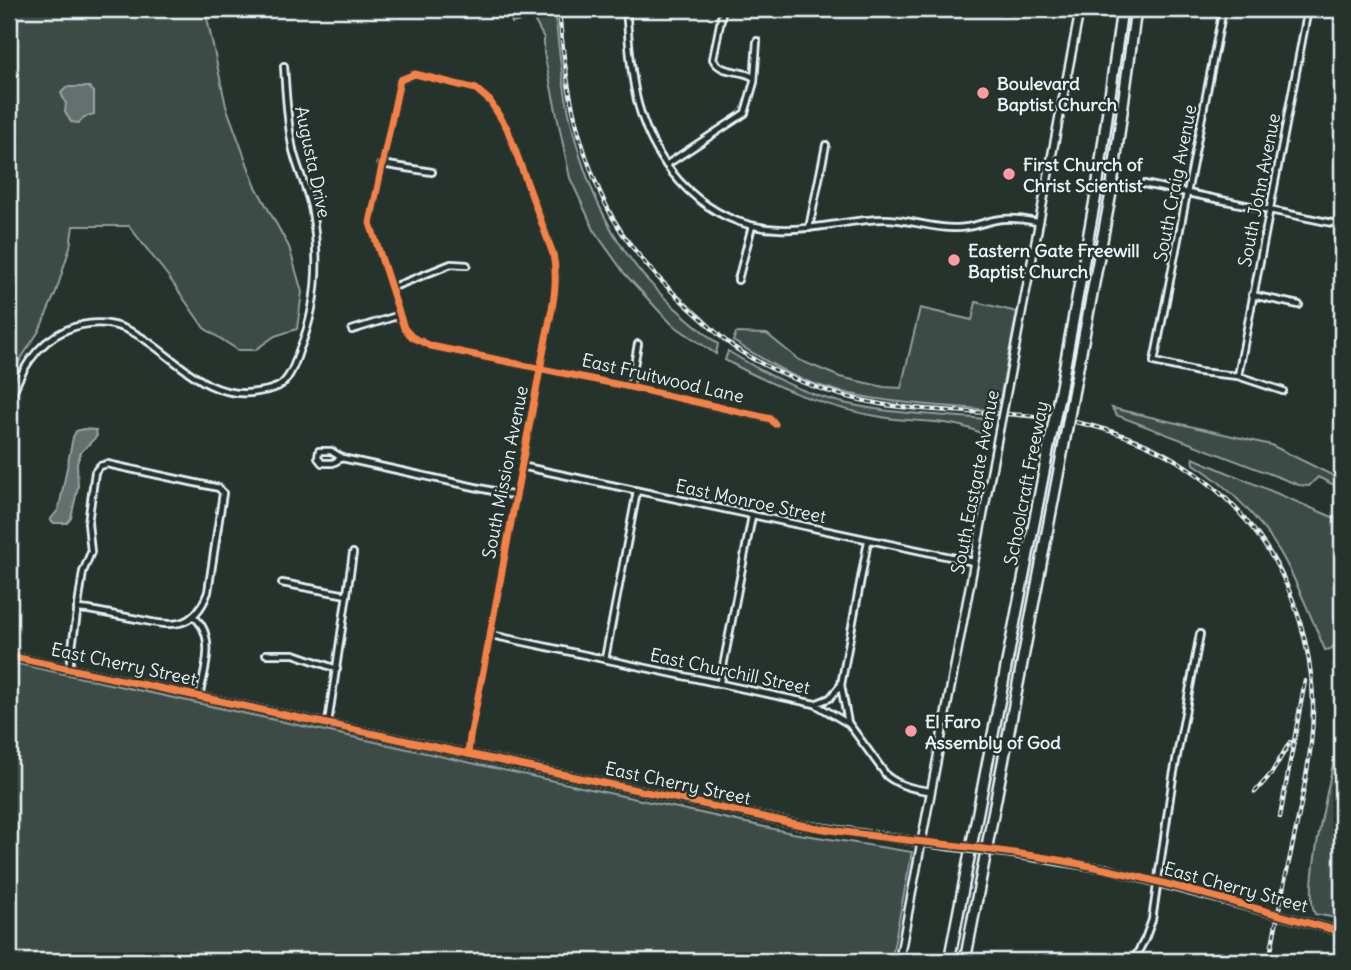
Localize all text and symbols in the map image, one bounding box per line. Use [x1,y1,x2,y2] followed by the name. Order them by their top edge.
[997,72,1118,116] place label: Boulevard Baptist Church
[975,85,991,101] marker: Boulevard Baptist Church
[1149,103,1201,263] street label: South Craig Avenue
[290,104,336,220] street label: Augusta Drive
[1233,111,1285,269] street label: South John Avenue
[1023,153,1144,197] place label: First Church of Christ Scientist
[1001,166,1017,182] marker: First Church of Christ Scientist
[968,239,1139,283] place label: Eastern Gate Freewill Baptist Church
[946,252,962,268] marker: Eastern Gate Freewill Baptist Church
[580,348,746,408] street label: East Fruitwood Lane
[477,384,533,560] street label: South Mission Avenue
[946,388,1004,576] street label: South Eastgate Avenue
[999,399,1053,567] street label: Schoolcraft Freeway
[674,474,828,528] street label: East Monroe Street
[49,637,199,691] street label: East Cherry Street
[648,643,812,699] street label: East Churchill Street
[925,710,1061,754] place label: El Faro Assembly of God
[903,723,919,739] marker: El Faro Assembly of God
[603,756,753,810] street label: East Cherry Street
[1161,857,1311,917] street label: East Cherry Street

